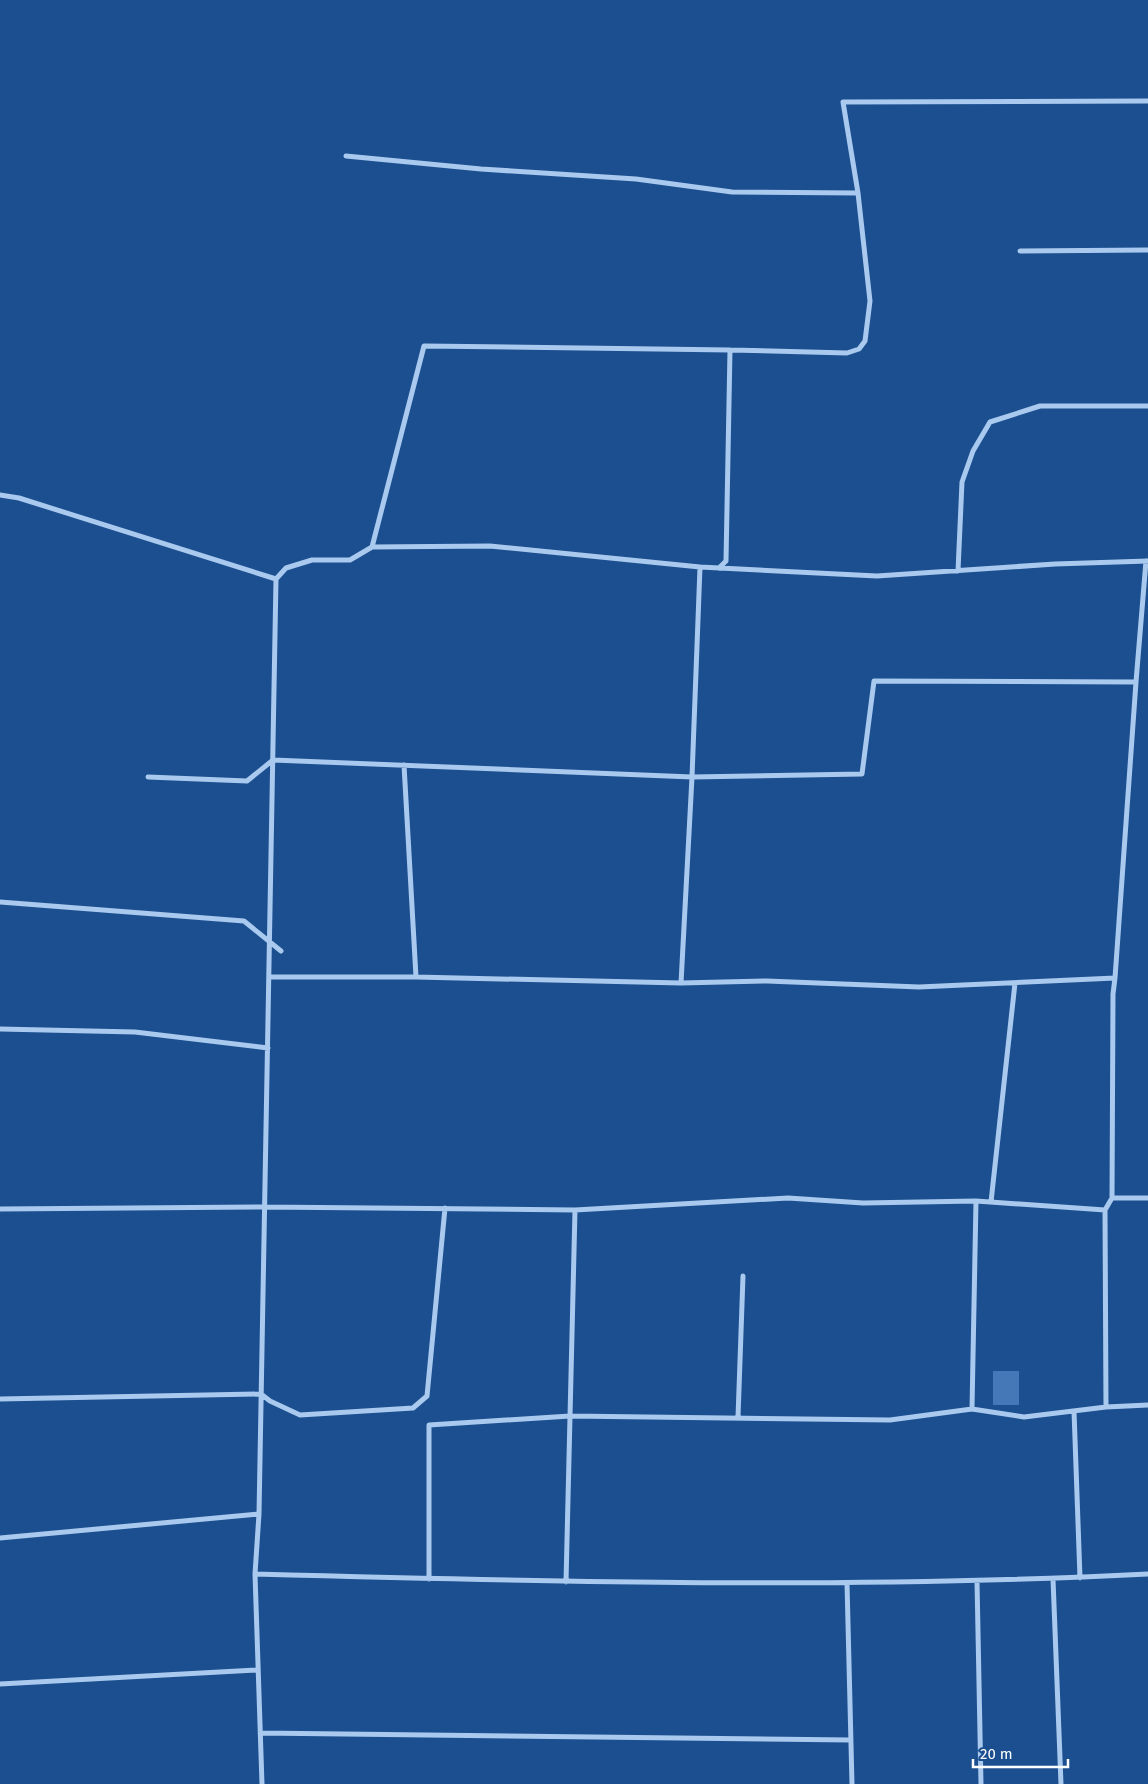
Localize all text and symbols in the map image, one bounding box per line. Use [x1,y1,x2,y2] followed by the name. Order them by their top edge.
[973,1736,1068,1768] scale bar
[980,1745,1013,1763] text: 20 m

